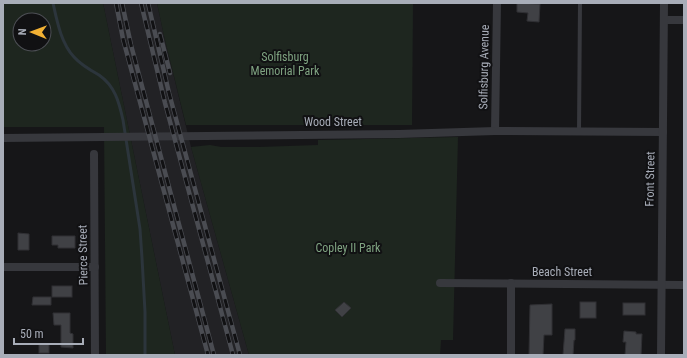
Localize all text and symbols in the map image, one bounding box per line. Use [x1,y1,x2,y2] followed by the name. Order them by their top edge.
[12,12,52,52] north arrow
[476,24,492,110] street label: Solfisburg Avenue
[16,28,29,35] text: N
[251,50,320,78] park label: Solfisburg Memorial Park
[304,115,362,129] street label: Wood Street
[643,151,657,207] street label: Front Street
[75,224,91,285] street label: Pierce Street
[316,241,381,255] park label: Copley II Park
[532,265,593,279] street label: Beach Street
[14,320,83,346] scale bar
[20,327,44,341] text: 50 m

